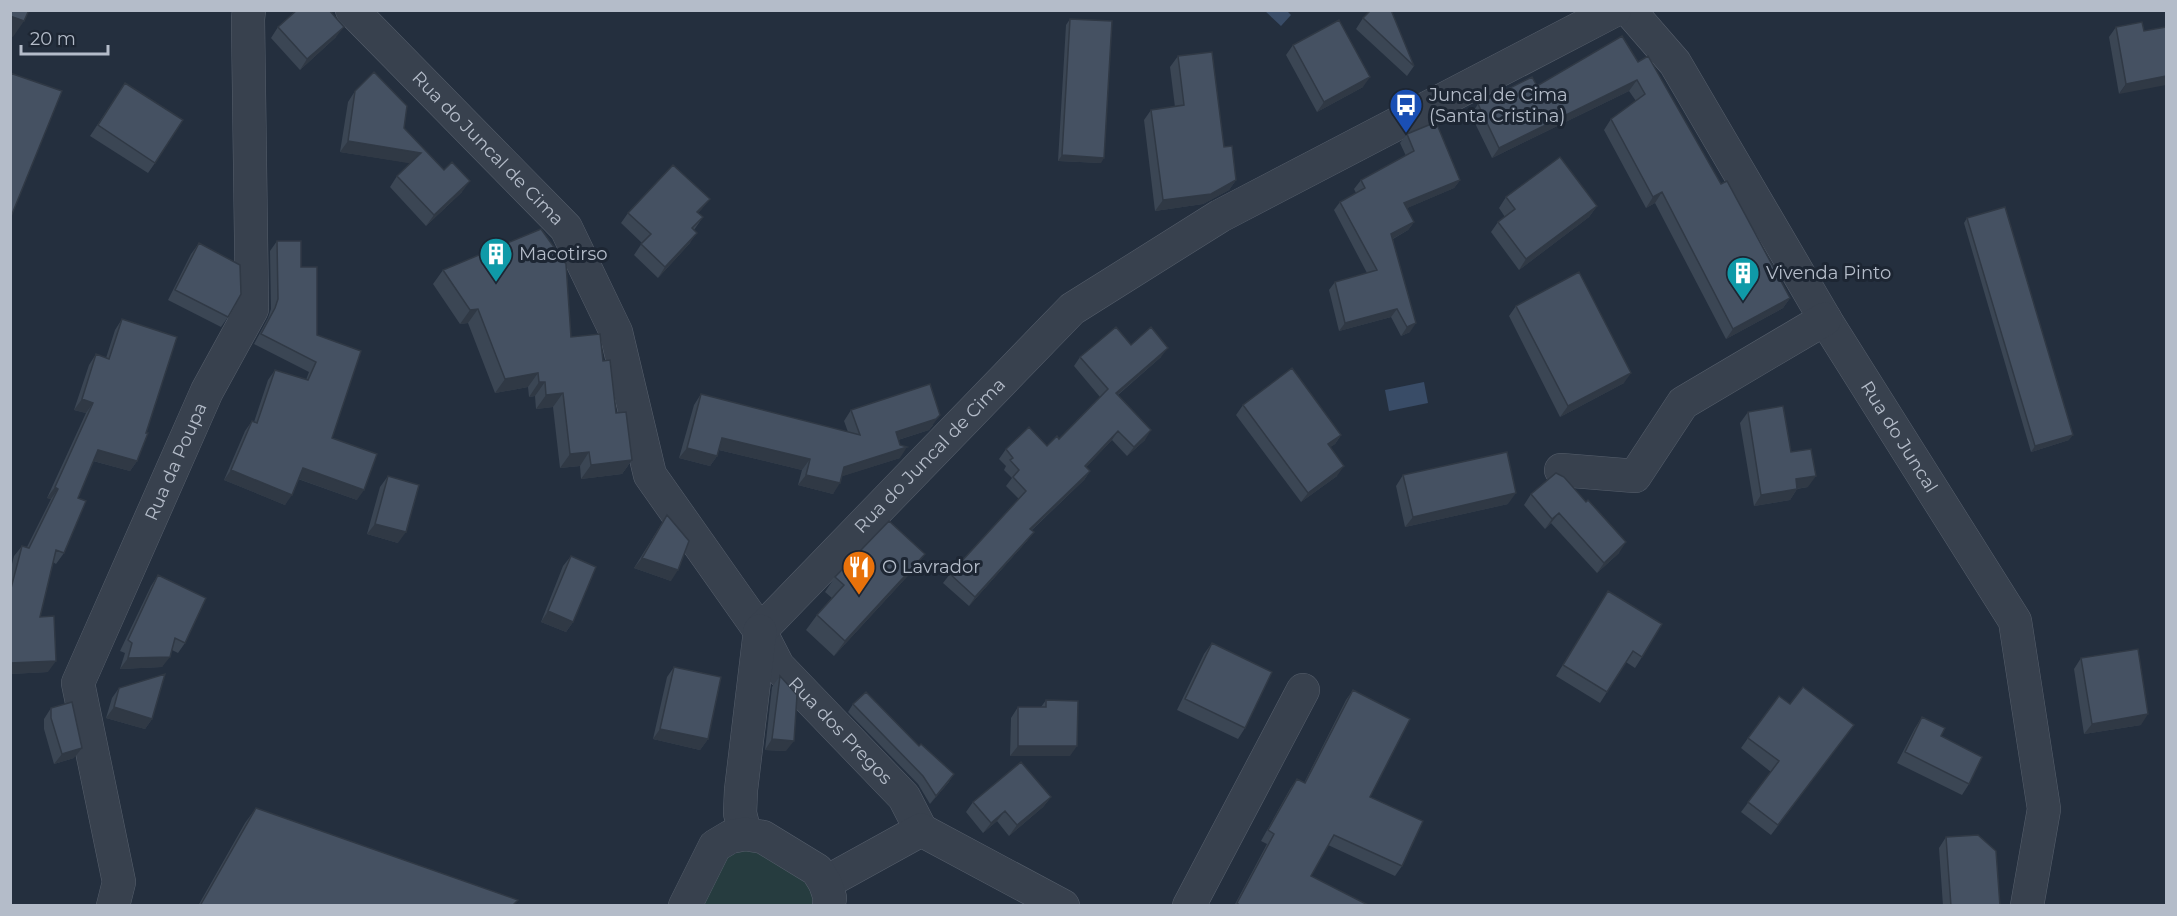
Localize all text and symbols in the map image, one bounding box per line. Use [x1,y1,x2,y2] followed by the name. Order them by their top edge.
[21,18,108,56] scale bar
[30,28,76,50] text: 20 m
[407,67,568,230] street label: Rua do Juncal de Cima
[1428,84,1568,127] place label: Juncal de Cima (Santa Cristina)
[1388,87,1424,134] bus stop icon: Juncal de Cima (Santa Cristina)
[478,236,514,283] building icon: Macotirso
[519,243,607,265] place label: Macotirso
[1725,255,1761,302] building icon: Vivenda Pinto
[1766,262,1891,284] place label: Vivenda Pinto
[850,374,1010,538] street label: Rua do Juncal de Cima
[1856,377,1942,497] street label: Rua do Juncal
[140,399,212,524] street label: Rua da Poupa
[841,549,877,596] restaurant icon: O Lavrador
[882,556,980,578] place label: O Lavrador
[784,673,897,789] street label: Rua dos Pregos

